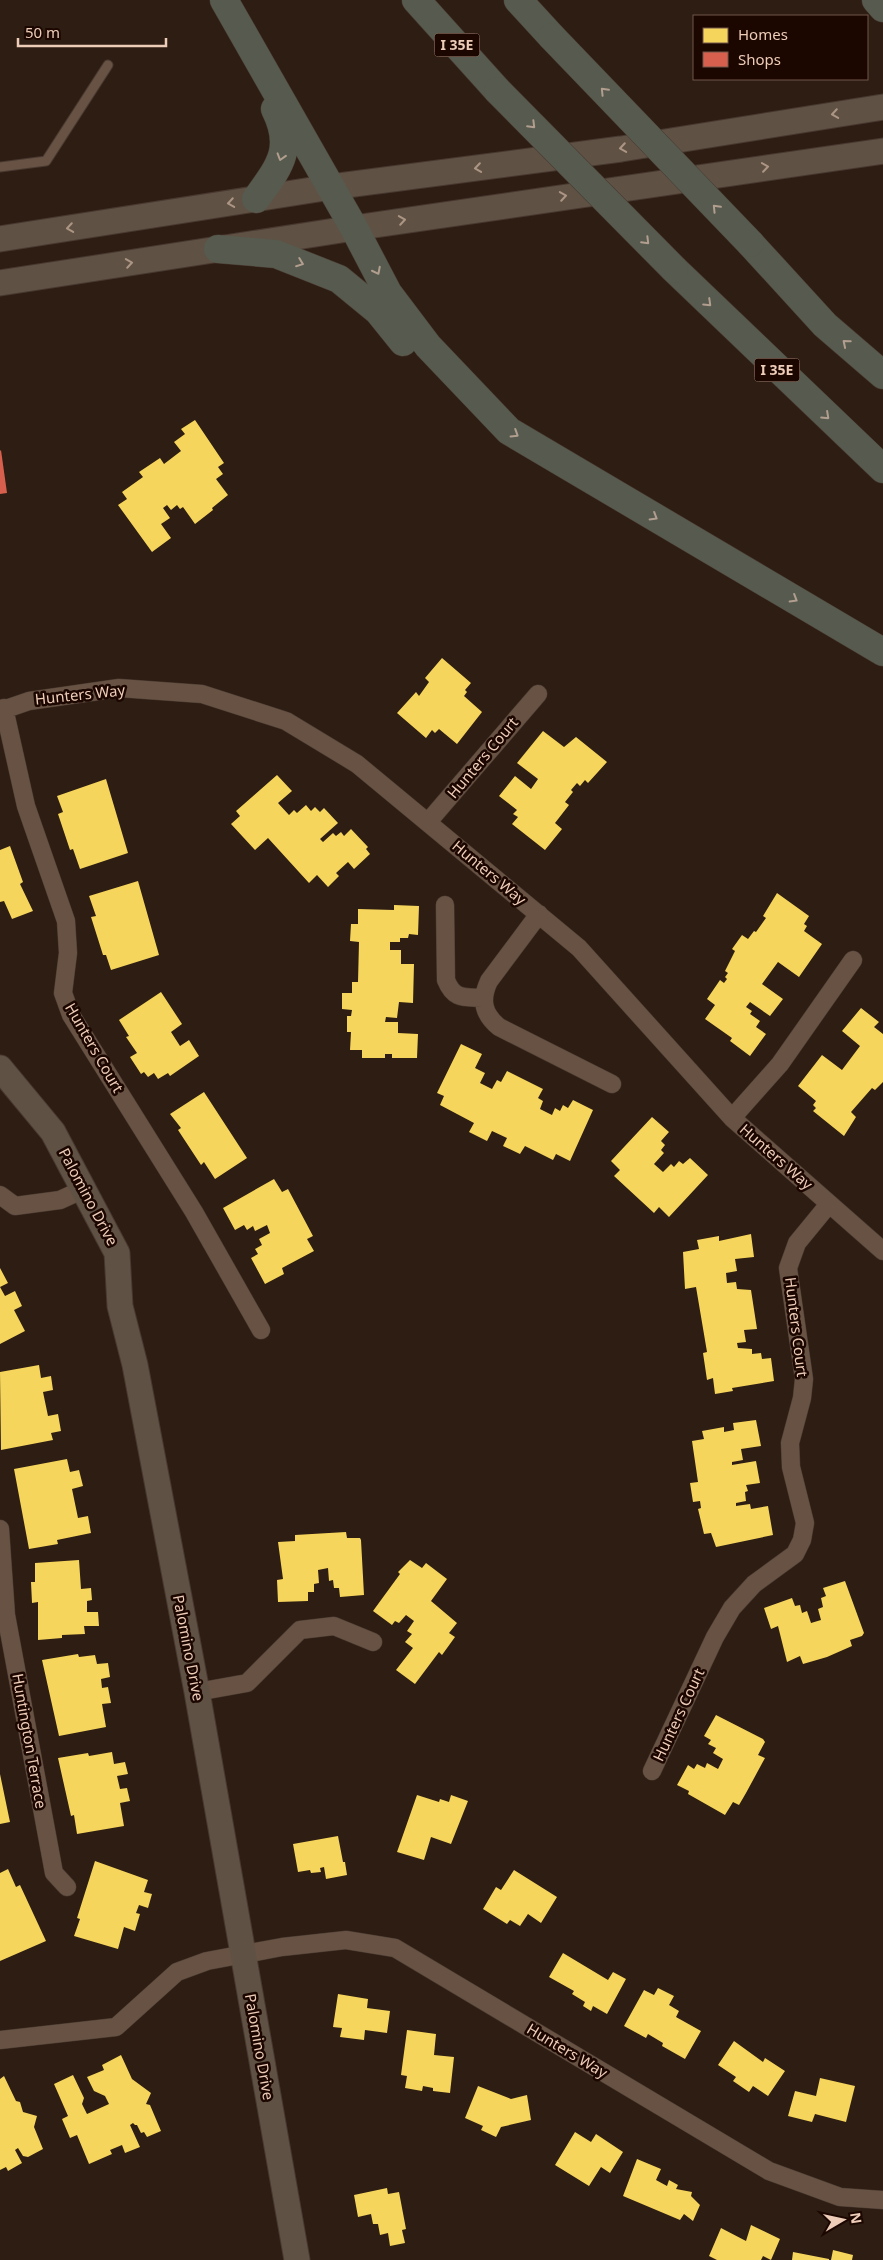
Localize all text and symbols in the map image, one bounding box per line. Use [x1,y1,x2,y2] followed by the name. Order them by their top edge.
[18,15,165,47] scale bar
[693,15,868,80] legend
[25,22,60,42] text: 50 m
[738,24,788,44] text: Homes
[434,34,480,56] road number: I 35E
[738,49,781,69] text: Shops
[601,88,610,97] one-way arrow
[831,109,839,119] one-way arrow
[526,120,535,129] one-way arrow
[618,143,627,153] one-way arrow
[277,152,287,160] one-way arrow
[473,162,481,173] one-way arrow
[761,162,769,173] one-way arrow
[558,192,567,202] one-way arrow
[226,197,234,208] one-way arrow
[713,205,722,214] one-way arrow
[398,216,406,226] one-way arrow
[66,222,74,233] one-way arrow
[640,235,649,244] one-way arrow
[296,257,304,267] one-way arrow
[124,259,133,269] one-way arrow
[371,265,381,274] one-way arrow
[703,297,712,306] one-way arrow
[843,341,852,349] one-way arrow
[754,358,800,382] road number: I 35E
[820,410,829,419] one-way arrow
[509,427,518,437] one-way arrow
[649,510,658,520] one-way arrow
[789,593,798,603] one-way arrow
[34,679,126,709] street label: Hunters Way
[442,712,522,802] street label: Hunters Court
[449,835,531,909] street label: Hunters Way
[61,999,129,1096] street label: Hunters Court
[736,1119,818,1194] street label: Hunters Way
[55,1144,123,1249] street label: Palomino Drive
[781,1276,813,1378] street label: Hunters Court
[169,1593,209,1703] street label: Palomino Drive
[648,1664,709,1764] street label: Hunters Court
[8,1672,52,1810] street label: Huntington Terrace
[241,1992,279,2102] street label: Palomino Drive
[524,2018,612,2082] street label: Hunters Way
[818,2195,868,2245] north arrow
[846,2211,867,2225] text: N

